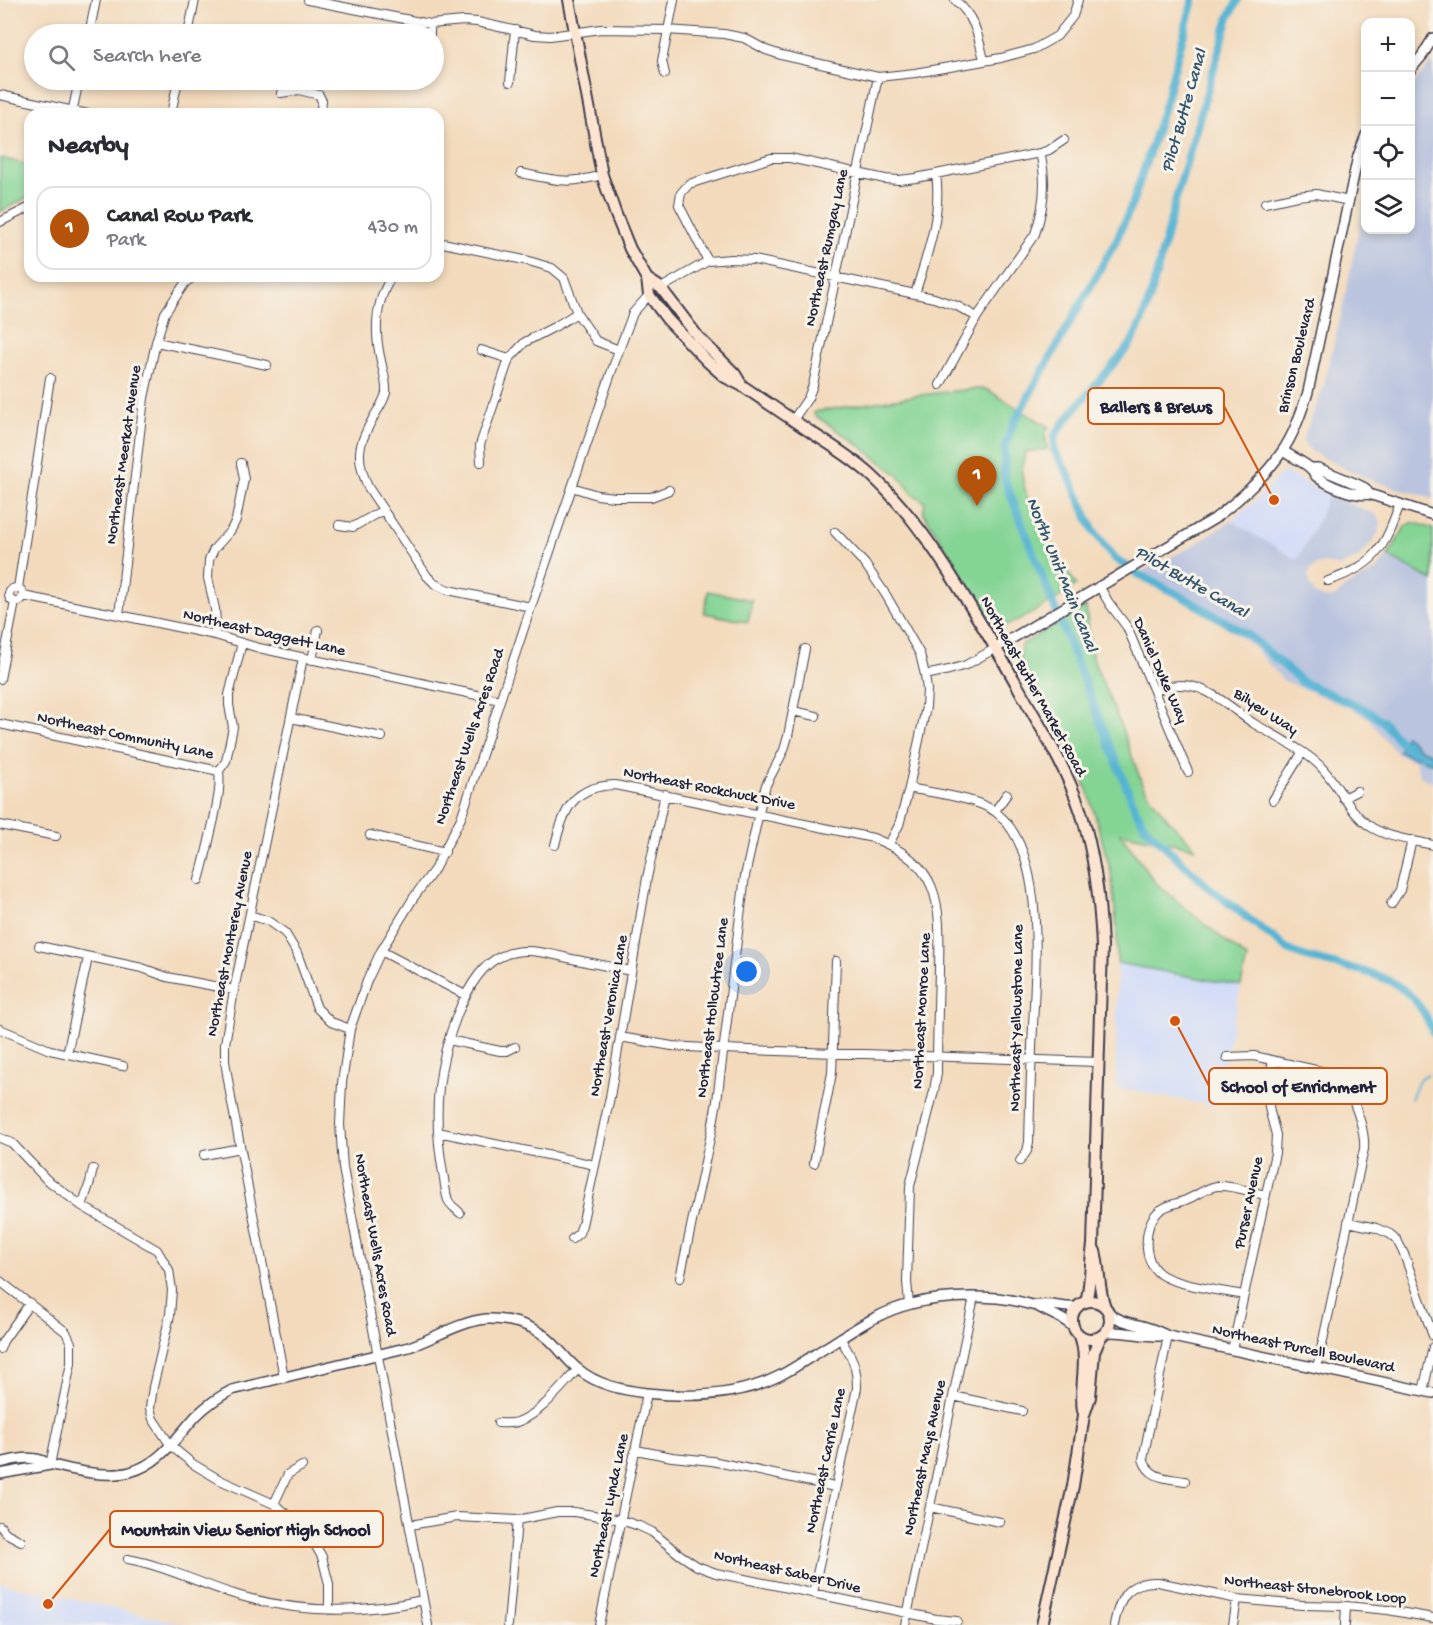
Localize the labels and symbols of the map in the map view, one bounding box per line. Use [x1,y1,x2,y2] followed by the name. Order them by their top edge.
[1157,46,1213,175] water label: Pilot Butte Canal
[802,167,854,328] street label: Northeast Rumgay Lane
[1274,295,1322,416] street label: Brinson Boulevard
[103,364,147,546] street label: Northeast Meerkat Avenue
[1088,388,1224,424] callout: Ballers & Brews
[1099,398,1213,419] text: Ballers & Brews
[958,456,996,506] pin: 1
[1020,495,1102,656] water label: North Unit Main Canal
[1131,542,1252,624] water label: Pilot Butte Canal
[975,594,1090,782] street label: Northeast Butler Market Road
[181,606,348,662] street label: Northeast Daggett Lane
[1127,614,1191,727] street label: Daniel Duke Way
[432,645,511,828] street label: Northeast Wells Acres Road
[1228,685,1301,741] street label: Bilyeu Way
[35,709,216,765] street label: Northeast Community Lane
[621,764,797,816] street label: Northeast Rockchuck Drive
[204,849,258,1038] street label: Northeast Monterey Avenue
[694,916,735,1099] street label: Northeast Hollowtree Lane
[1007,923,1029,1112] street label: Northeast Yellowstone Lane
[909,932,937,1090] street label: Northeast Monroe Lane
[586,933,634,1098] street label: Northeast Veronica Lane
[732,957,761,986] your location
[1209,1068,1387,1104] callout: School of Enrichment
[1221,1078,1377,1099] text: School of Enrichment
[349,1152,400,1339] street label: Northeast Wells Acres Road
[1231,1154,1269,1252] street label: Purser Avenue
[1210,1321,1398,1379] street label: Northeast Purcell Boulevard
[900,1378,952,1538] street label: Northeast Mays Avenue
[802,1386,852,1535] street label: Northeast Carrie Lane
[585,1431,635,1580] street label: Northeast Lynda Lane
[110,1511,383,1547] callout: Mountain View Senior High School
[121,1521,371,1542] text: Mountain View Senior High School
[712,1547,863,1599] street label: Northeast Saber Drive
[1223,1572,1407,1610] street label: Northeast Stonebrook Loop

